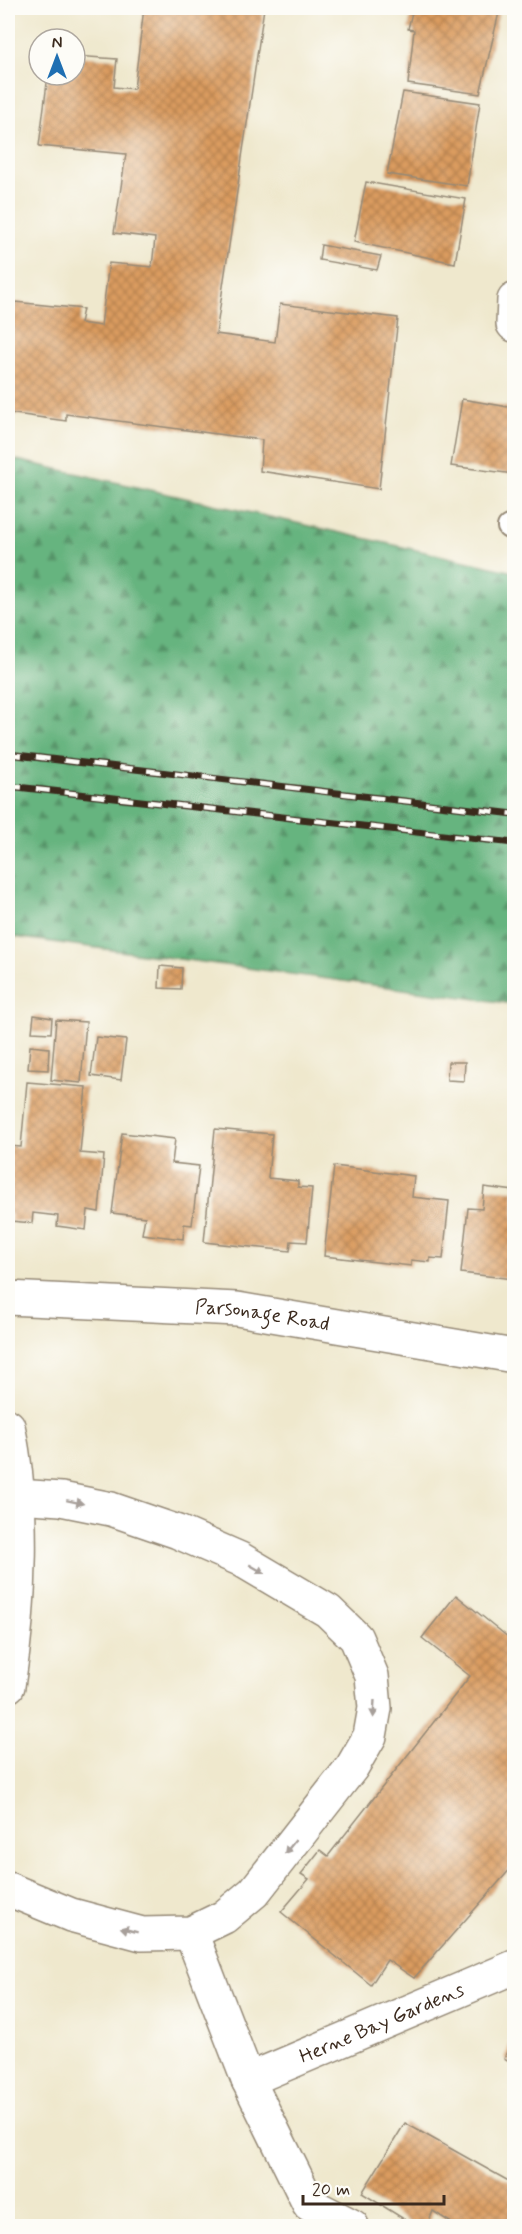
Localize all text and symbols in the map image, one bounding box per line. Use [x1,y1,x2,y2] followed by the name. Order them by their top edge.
[27,27,87,87] north arrow
[52,33,62,54] text: N
[194,1293,332,1338] street label: Parsonage Road
[66,1498,85,1507] one-way arrow
[249,1564,265,1575] one-way arrow
[369,1699,378,1718] one-way arrow
[284,1840,296,1855] one-way arrow
[120,1925,139,1935] one-way arrow
[295,1976,468,2070] street label: Herne Bay Gardens
[303,2168,444,2206] scale bar
[312,2178,350,2202] text: 20 m

